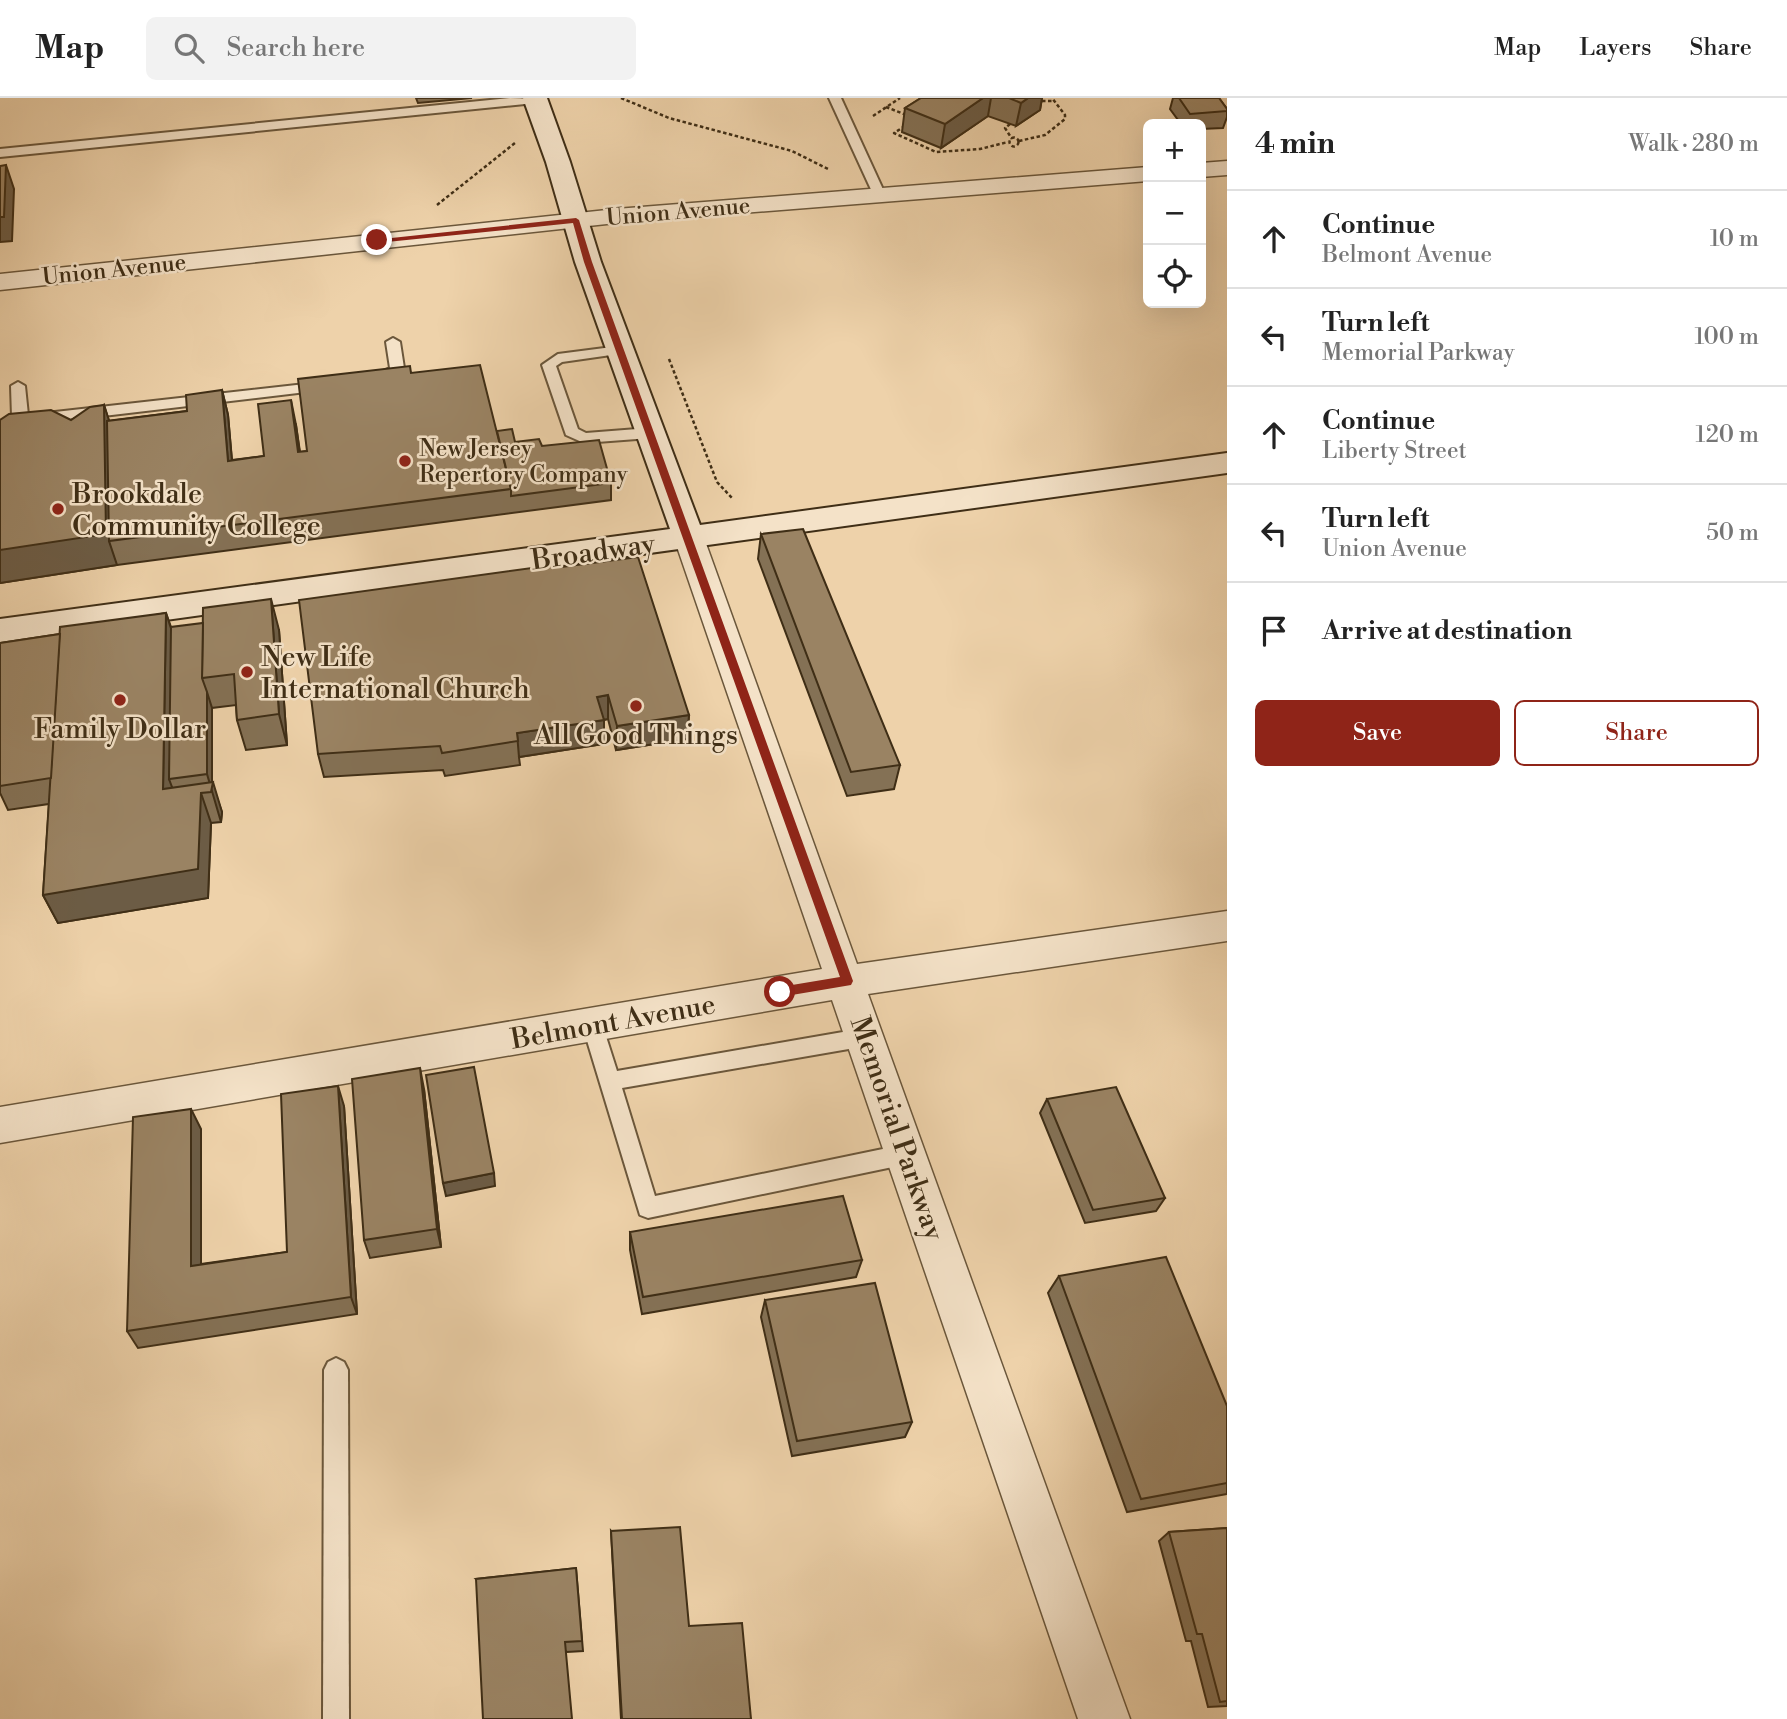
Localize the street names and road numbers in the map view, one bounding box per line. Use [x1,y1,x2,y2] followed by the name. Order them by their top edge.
[605,192,751,232] street label: Union Avenue
[41,248,188,291] street label: Union Avenue
[528,526,658,579] street label: Broadway
[507,987,718,1058] street label: Belmont Avenue
[842,1012,951,1245] street label: Memorial Parkway

